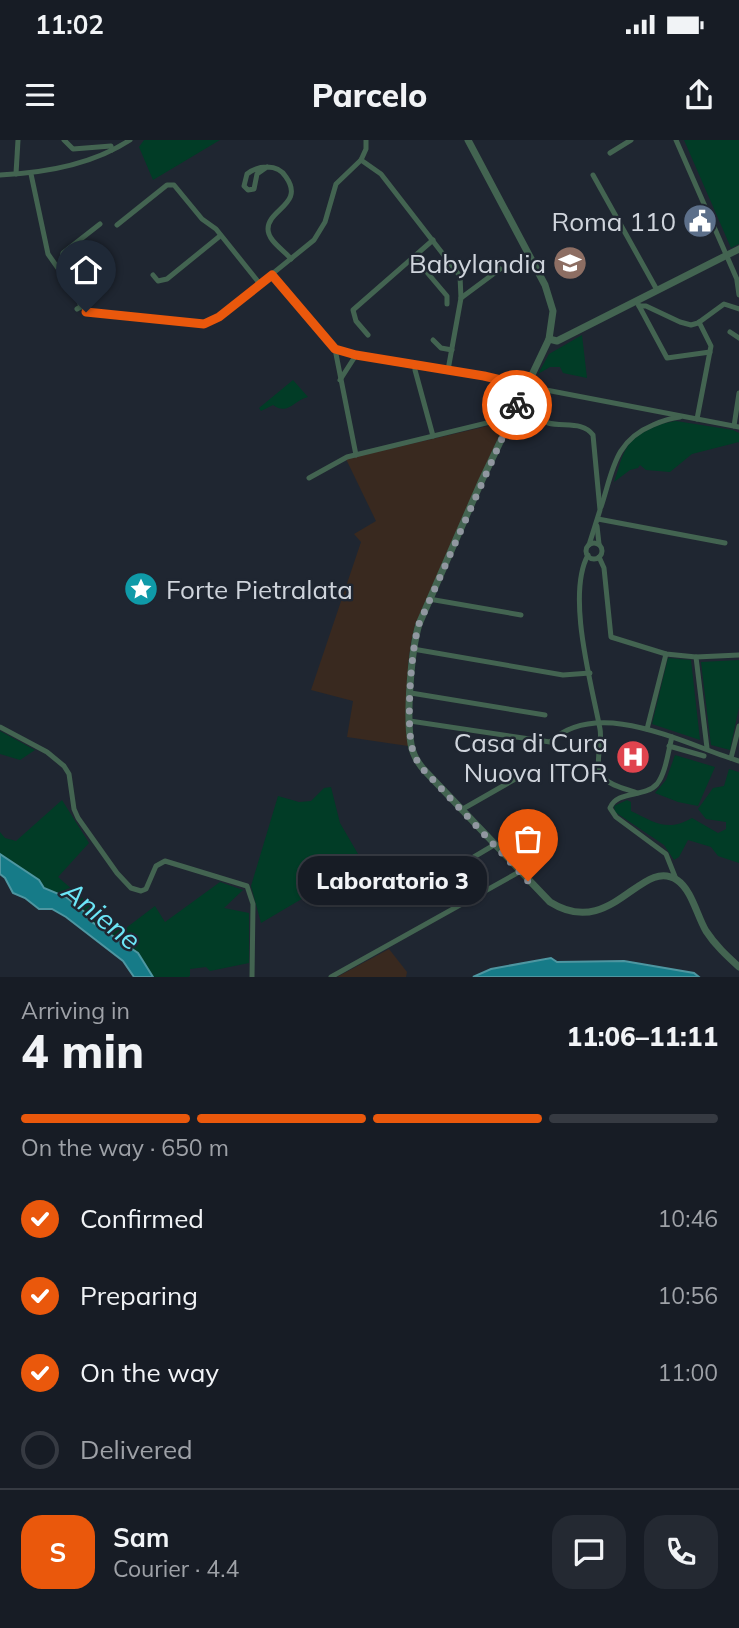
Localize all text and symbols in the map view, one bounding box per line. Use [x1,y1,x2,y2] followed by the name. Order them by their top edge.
[35,8,104,41] text: 11:02
[312,75,427,115] text: Parcelo
[21,76,59,114] icon: menu
[680,76,718,114] icon: share
[681,202,719,240] public building icon: Roma 110
[551,205,676,238] place label: Roma 110
[56,240,116,312] pin
[551,244,589,282] school or university icon: Babylandia
[409,247,546,280] place label: Babylandia
[67,251,105,289] icon: home
[482,370,552,440] courier
[498,386,536,424] icon: bike
[122,570,160,608] place icon: Forte Pietralata
[166,573,353,606] place label: Forte Pietralata
[454,726,608,789] place label: Casa di Cura Nuova ITOR
[614,738,652,776] hospital icon: Casa di Cura Nuova ITOR
[498,809,558,881] pin
[509,820,547,858] icon: bag
[297,856,486,906] callout: Laboratorio 3
[316,866,469,895] text: Laboratorio 3
[55,872,148,957] water label: Aniene
[21,996,130,1025] text: Arriving in
[567,1020,718,1053] text: 11:06–11:11
[21,1022,144,1080] text: 4 min
[21,1133,229,1162] text: On the way · 650 m
[21,1200,59,1238] icon: check
[80,1202,204,1235] text: Confirmed
[658,1204,718,1233] text: 10:46
[21,1277,59,1315] icon: check
[80,1279,198,1312] text: Preparing
[658,1281,718,1310] text: 10:56
[21,1354,59,1392] icon: check
[80,1356,219,1389] text: On the way
[658,1358,718,1387] text: 11:00
[80,1433,193,1466] text: Delivered
[552,1515,626,1589] button: chat
[644,1515,718,1589] button: phone
[113,1521,169,1554] text: Sam
[50,1536,66,1569] text: S
[113,1554,239,1583] text: Courier · 4.4

